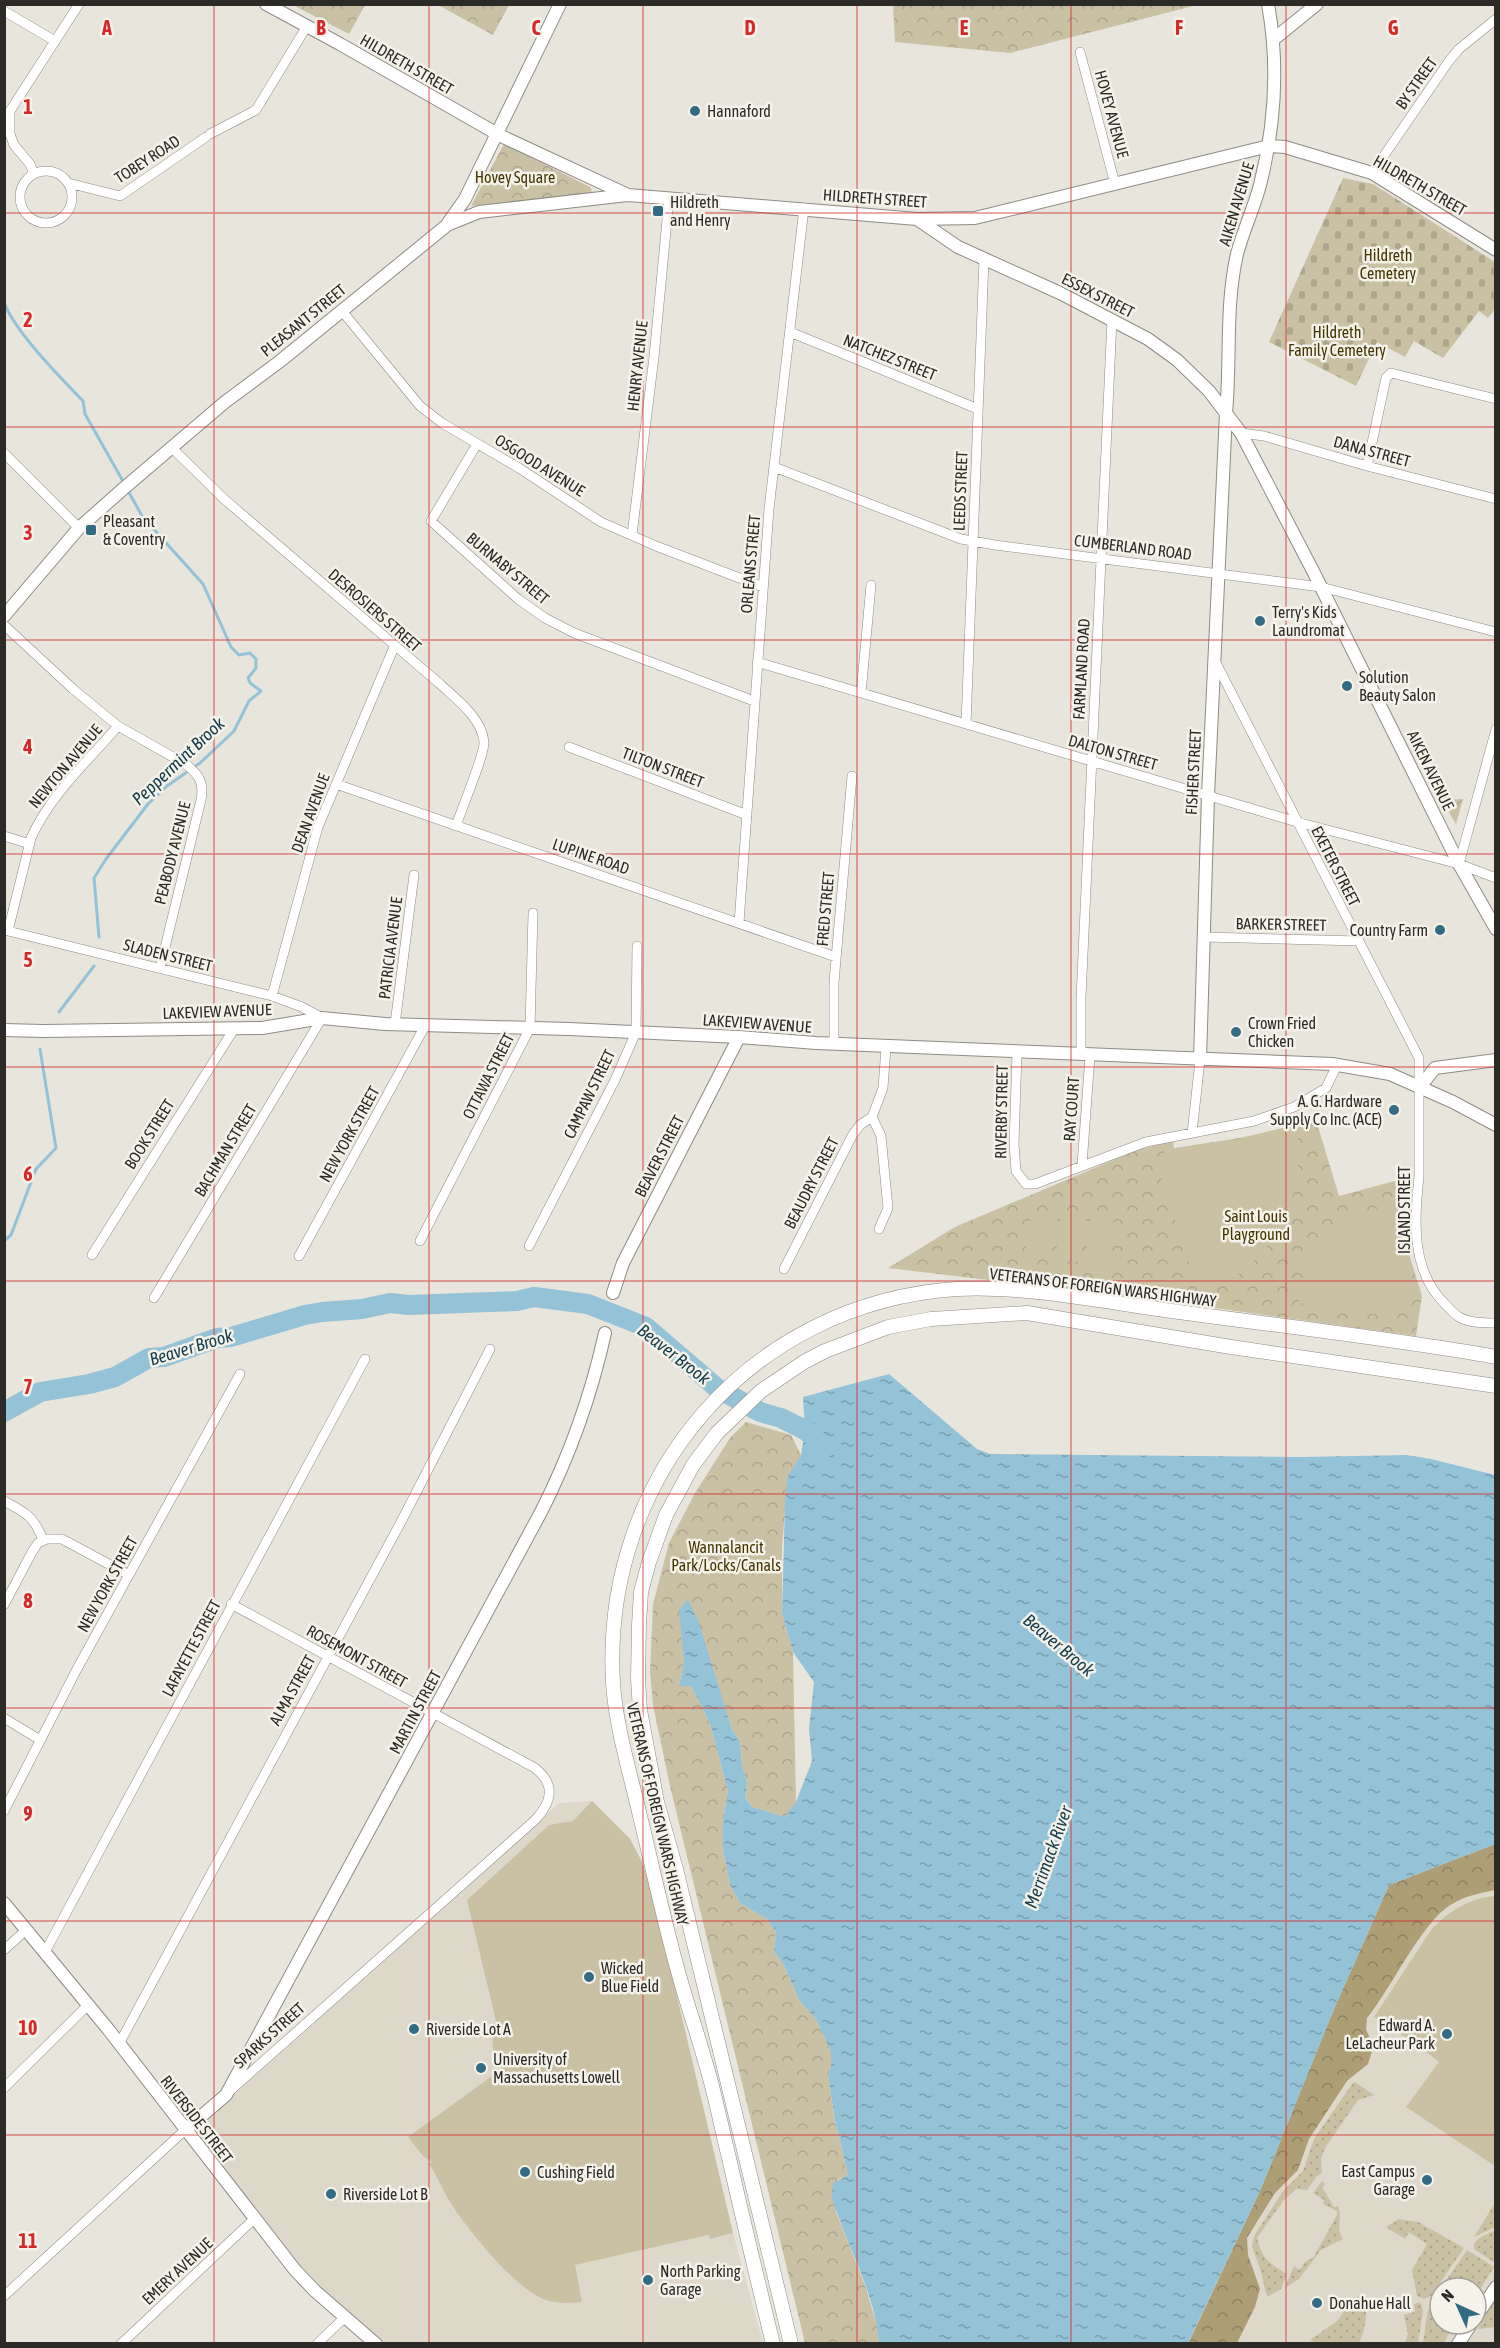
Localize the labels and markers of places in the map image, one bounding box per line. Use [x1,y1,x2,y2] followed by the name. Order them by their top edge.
[707,102,771,120] place label: Hannaford
[688,104,702,118] marker: Hannaford
[670,193,731,230] place label: Hildreth and Henry
[651,204,665,218] marker: Hildreth and Henry
[103,512,166,549] place label: Pleasant & Coventry
[84,523,98,537] marker: Pleasant & Coventry
[1272,603,1345,639] place label: Terry's Kids Laundromat
[1253,614,1267,628] marker: Terry's Kids Laundromat
[1359,668,1436,705] place label: Solution Beauty Salon
[1340,679,1354,693] marker: Solution Beauty Salon
[1350,921,1428,940] place label: Country Farm
[1433,923,1447,937] marker: Country Farm
[1248,1014,1316,1050] place label: Crown Fried Chicken
[1229,1025,1243,1039] marker: Crown Fried Chicken
[1270,1092,1382,1129] place label: A. G. Hardware Supply Co Inc. (ACE)
[1387,1103,1401,1117] marker: A. G. Hardware Supply Co Inc. (ACE)
[601,1959,659,1995] place label: Wicked Blue Field
[582,1970,596,1984] marker: Wicked Blue Field
[1346,2016,1435,2052] place label: Edward A. LeLacheur Park
[426,2020,511,2038] place label: Riverside Lot A
[407,2022,421,2036] marker: Riverside Lot A
[1440,2027,1454,2041] marker: Edward A. LeLacheur Park
[493,2050,621,2086] place label: University of Massachusetts Lowell
[474,2061,488,2075] marker: University of Massachusetts Lowell
[1341,2162,1415,2199] place label: East Campus Garage
[537,2163,615,2182] place label: Cushing Field
[518,2165,532,2179] marker: Cushing Field
[1420,2173,1434,2187] marker: East Campus Garage
[343,2185,428,2203] place label: Riverside Lot B
[324,2187,338,2201] marker: Riverside Lot B
[660,2262,741,2299] place label: North Parking Garage
[641,2273,655,2287] marker: North Parking Garage
[1329,2294,1412,2312] place label: Donahue Hall
[1310,2296,1324,2310] marker: Donahue Hall

